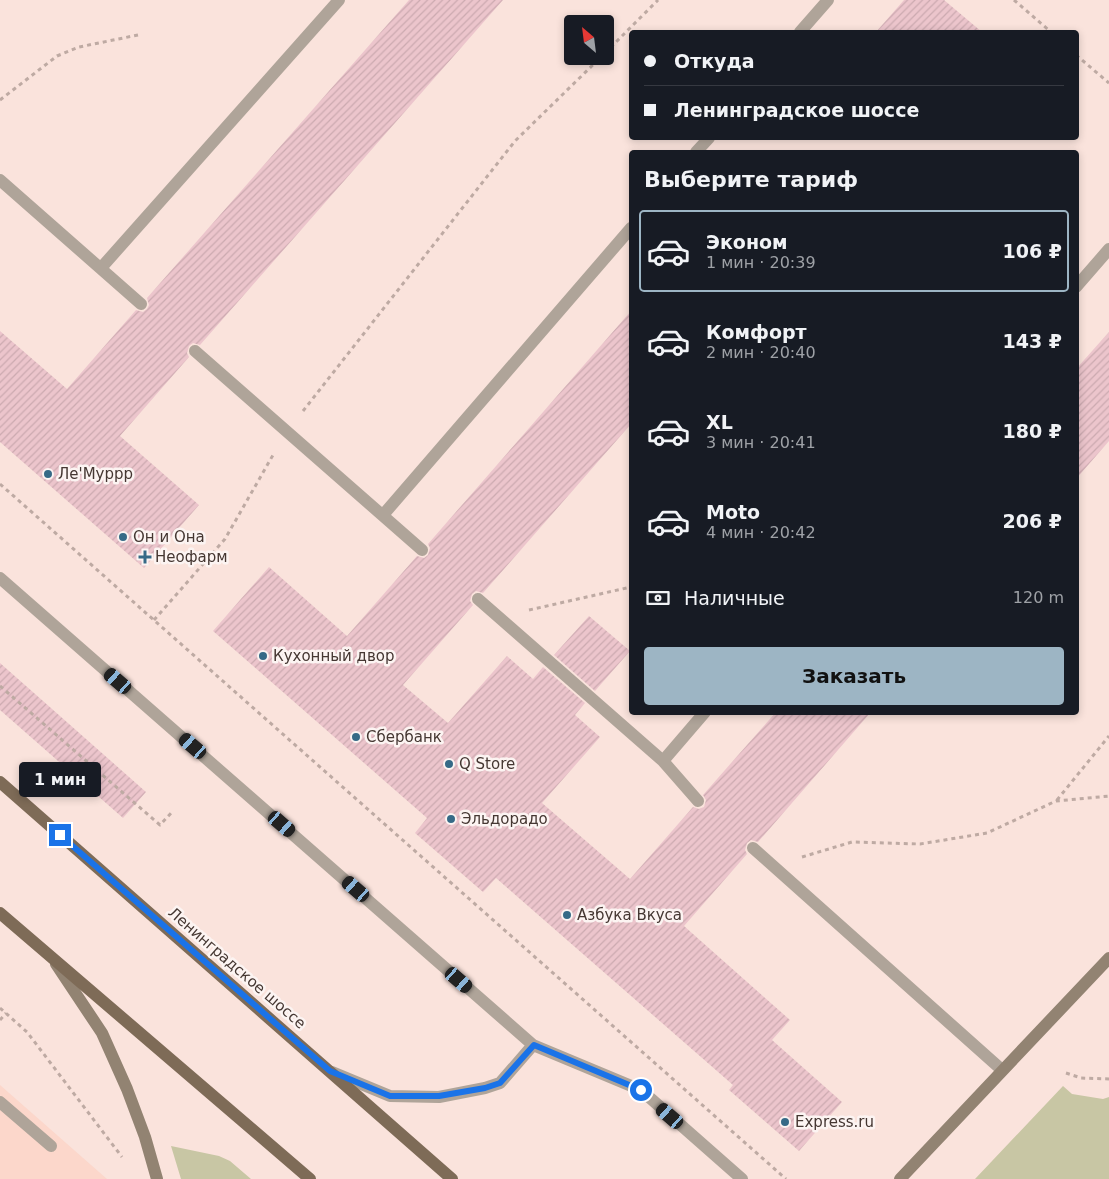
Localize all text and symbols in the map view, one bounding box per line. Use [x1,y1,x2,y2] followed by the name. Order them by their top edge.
[564,15,614,65] north arrow
[564,15,614,65] map controls
[674,50,755,72] text: Откуда
[674,99,919,121] text: Ленинградское шоссе
[644,167,858,192] text: Выберите тариф
[646,229,691,274] icon: car
[706,231,788,253] text: Эконом
[1003,240,1062,262] text: 106 ₽
[706,253,816,272] text: 1 мин · 20:39
[646,319,691,364] icon: car
[706,321,807,343] text: Комфорт
[1003,330,1062,352] text: 143 ₽
[706,343,816,362] text: 2 мин · 20:40
[646,409,691,454] icon: car
[706,411,733,433] text: XL
[1003,420,1062,442] text: 180 ₽
[706,433,816,452] text: 3 мин · 20:41
[58,465,133,483] place label: Ле'Муррр
[42,468,54,480] marker: Ле'Муррр
[646,499,691,544] icon: car
[706,501,760,523] text: Moto
[1003,510,1062,532] text: 206 ₽
[706,523,816,542] text: 4 мин · 20:42
[133,528,205,546] place label: Он и Она
[117,531,129,543] marker: Он и Она
[155,548,228,566] place label: Неофарм
[139,551,151,563] marker: Неофарм
[644,584,672,612] icon: cash
[684,587,785,609] text: Наличные
[1013,588,1064,607] text: 120 m
[273,647,394,665] place label: Кухонный двор
[644,647,1064,705] button: Заказать
[257,650,269,662] marker: Кухонный двор
[101,665,134,697] car
[366,728,442,746] place label: Сбербанк
[176,730,209,762] car
[350,731,362,743] marker: Сбербанк
[459,755,515,773] place label: Q Store
[443,758,455,770] marker: Q Store
[19,762,101,798] callout: 1 мин
[34,770,86,789] text: 1 мин
[265,808,298,840] car
[461,810,548,828] place label: Эльдорадо
[445,813,457,825] marker: Эльдорадо
[49,824,71,846] route end
[339,873,372,905] car
[165,903,309,1033] street label: Ленинградское шоссе
[577,906,682,924] place label: Азбука Вкуса
[561,909,573,921] marker: Азбука Вкуса
[442,964,475,996] car
[630,1079,652,1101] route start
[653,1100,686,1132] car
[795,1113,874,1131] place label: Express.ru
[779,1116,791,1128] marker: Express.ru

